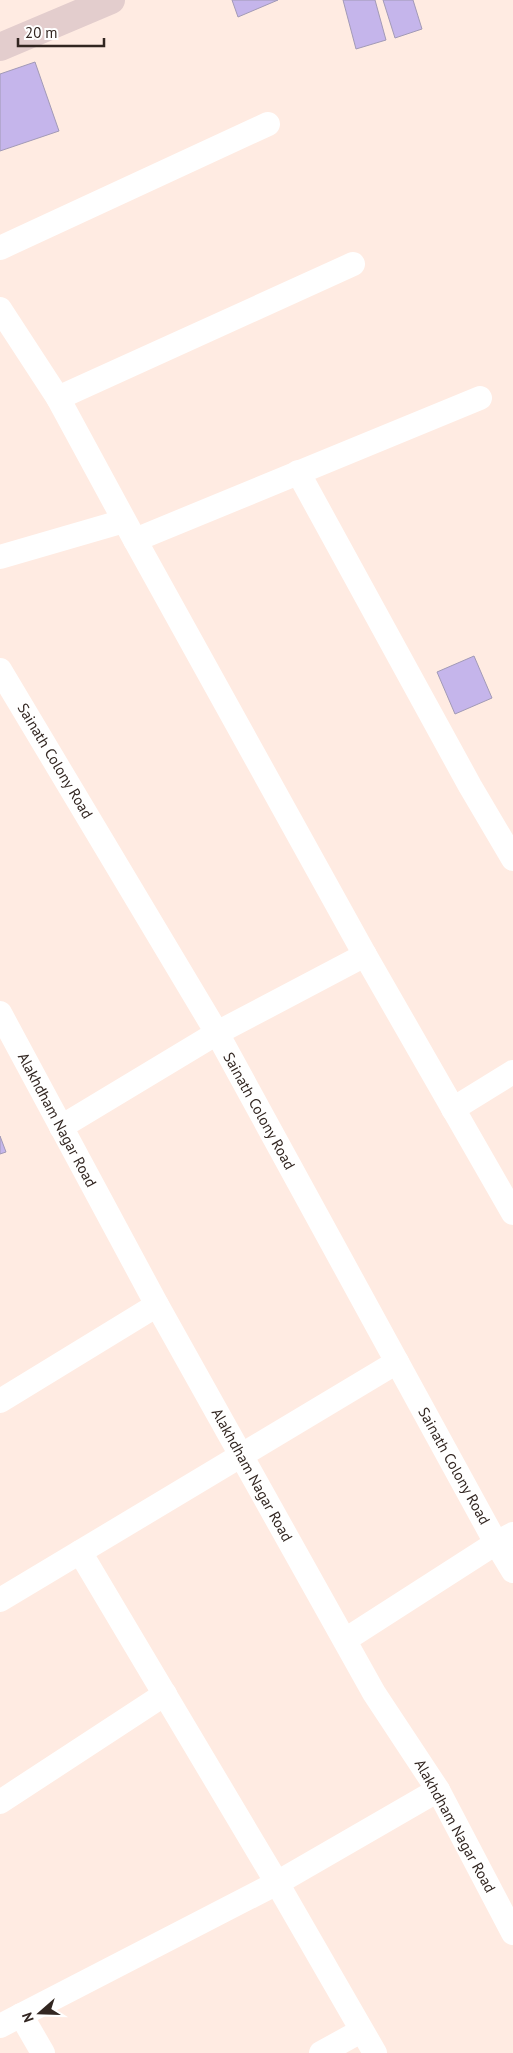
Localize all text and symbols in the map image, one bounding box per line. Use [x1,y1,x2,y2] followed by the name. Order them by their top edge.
[18,15,104,47] scale bar
[25,23,58,42] text: 20 m
[13,700,97,822] street label: Sainath Colony Road
[14,1049,101,1190] street label: Alakhdham Nagar Road
[219,1049,300,1173] street label: Sainath Colony Road
[414,1404,495,1528] street label: Sainath Colony Road
[208,1405,297,1545] street label: Alakhdham Nagar Road
[411,1756,500,1896] street label: Alakhdham Nagar Road
[15,1988,65,2038] north arrow
[18,2010,38,2025] text: N

